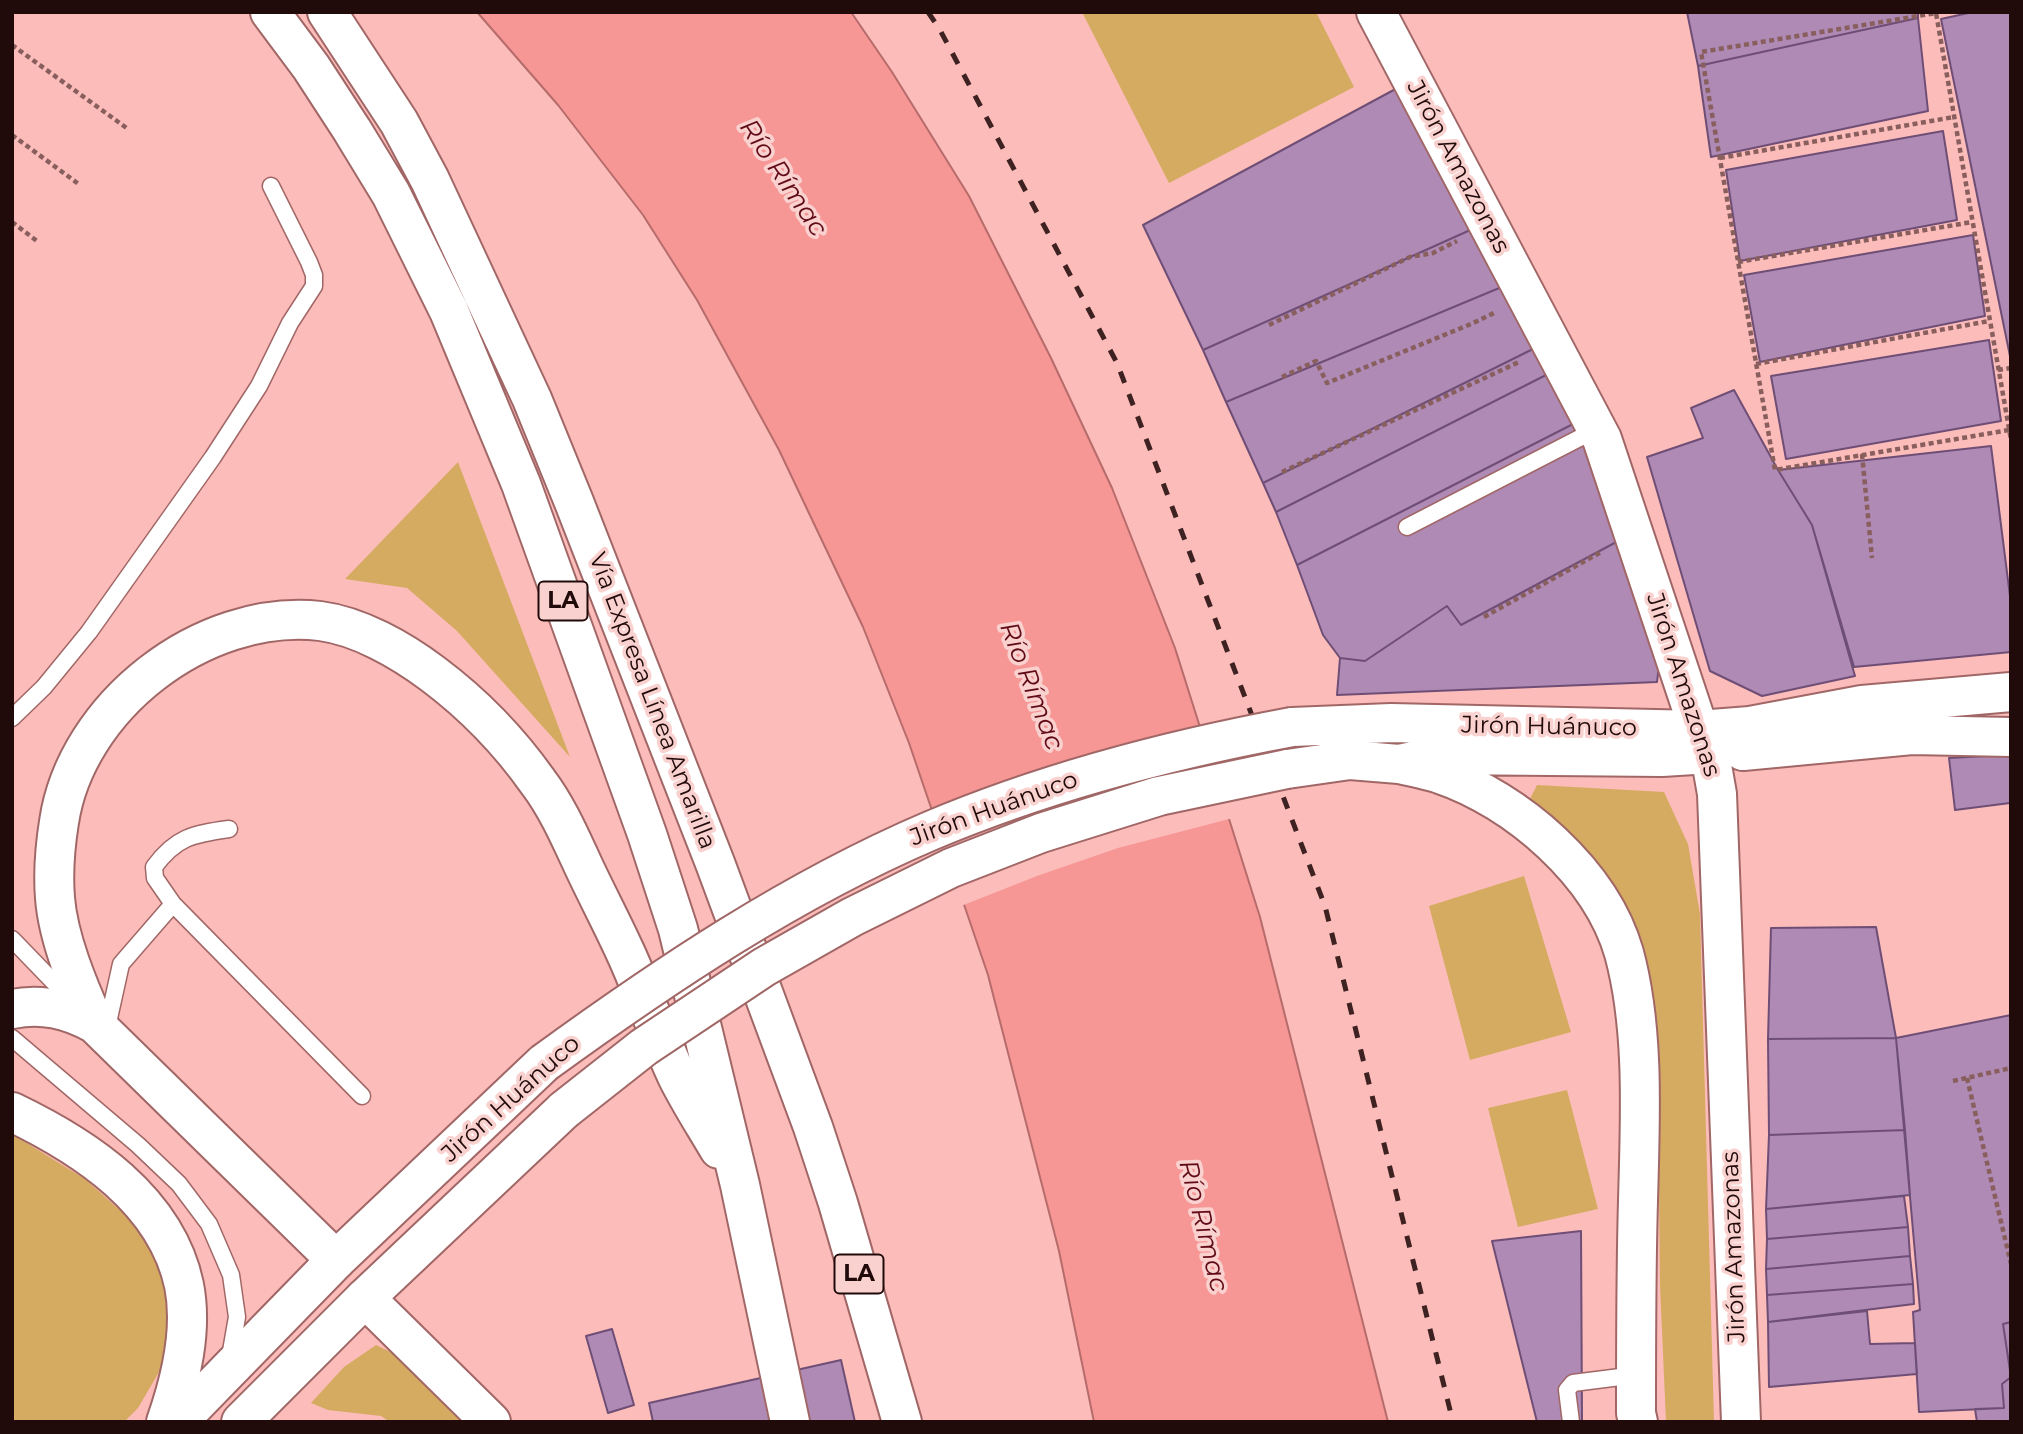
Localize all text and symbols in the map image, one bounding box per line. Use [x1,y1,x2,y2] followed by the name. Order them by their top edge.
[1400,76,1516,258] street label: Jirón Amazonas
[732,114,834,242] water label: Río Rímac
[582,549,722,853] street label: Vía Expresa Línea Amarilla
[538,582,588,621] road number: LA
[1640,590,1726,780] street label: Jirón Amazonas
[992,618,1070,754] water label: Río Rímac
[1461,711,1637,743] street label: Jirón Huánuco
[906,765,1082,853] street label: Jirón Huánuco
[436,1029,586,1169] street label: Jirón Huánuco
[1716,1151,1752,1343] street label: Jirón Amazonas
[1172,1157,1234,1295] water label: Río Rímac
[834,1254,884,1294] road number: LA

